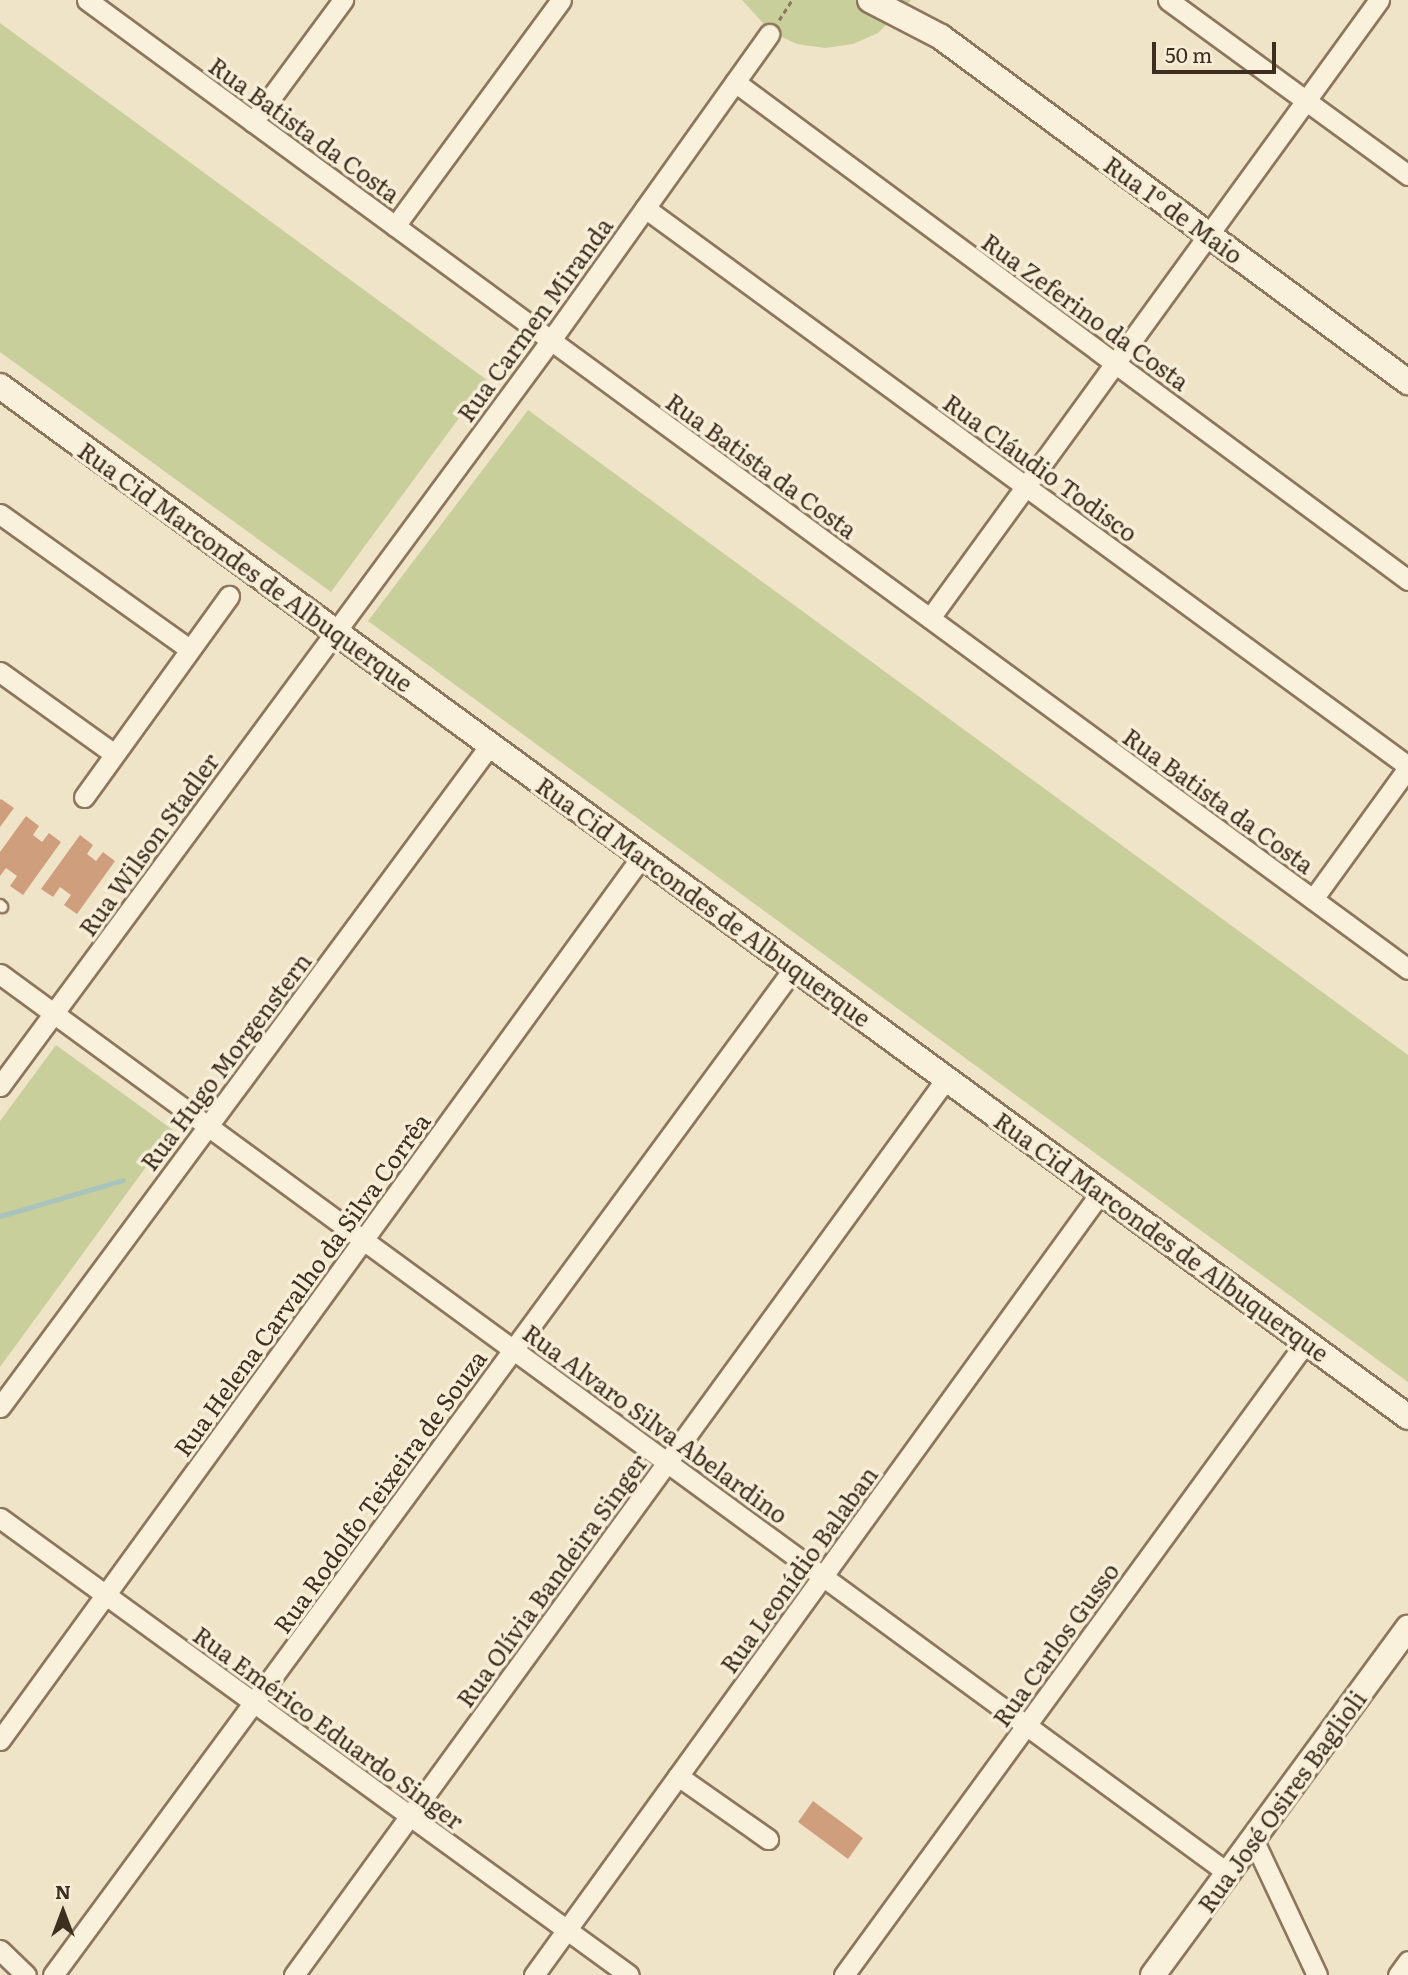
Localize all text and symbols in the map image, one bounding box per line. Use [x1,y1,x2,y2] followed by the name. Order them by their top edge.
[1156,28,1280,72] scale bar
[1165,38,1212,69] text: 50 m
[204,50,406,208] street label: Rua Batista da Costa
[1099,149,1249,269] street label: Rua 1º de Maio
[450,211,618,427] street label: Rua Carmen Miranda
[977,226,1195,396] street label: Rua Zeferino da Costa
[661,386,863,544] street label: Rua Batista da Costa
[938,387,1144,547] street label: Rua Cláudio Todisco
[73,435,419,697] street label: Rua Cid Marcondes de Albuquerque
[1118,721,1320,879] street label: Rua Batista da Costa
[72,747,224,941] street label: Rua Wilson Stadler
[531,770,877,1032] street label: Rua Cid Marcondes de Albuquerque
[134,946,316,1176] street label: Rua Hugo Morgenstern
[989,1105,1335,1367] street label: Rua Cid Marcondes de Albuquerque
[167,1107,435,1461] street label: Rua Helena Carvalho da Silva Corrêa
[518,1317,794,1529] street label: Rua Alvaro Silva Abelardino
[266,1344,492,1638] street label: Rua Rodolfo Teixeira de Souza
[450,1448,652,1712] street label: Rua Olívia Bandeira Singer
[713,1460,883,1678] street label: Rua Leonídio Balaban
[986,1556,1124,1732] street label: Rua Carlos Gusso
[188,1619,470,1835] street label: Rua Emérico Eduardo Singer
[1191,1684,1371,1918] street label: Rua José Osires Baglioli
[28,1877,98,1947] north arrow
[55,1877,71,1905] text: N

